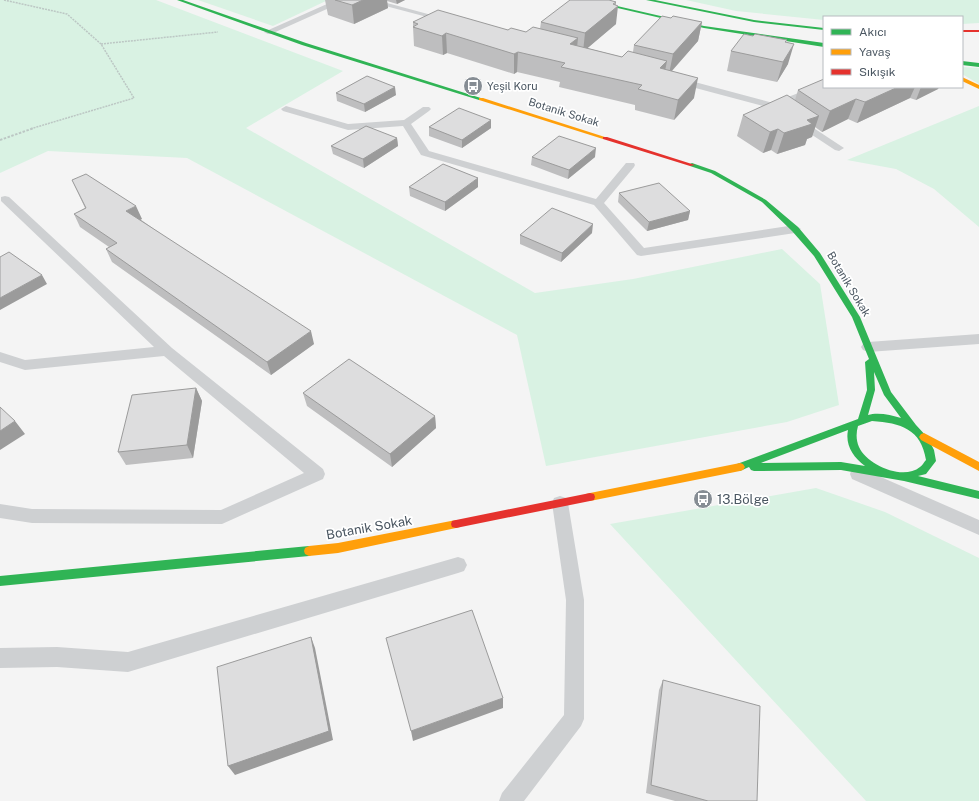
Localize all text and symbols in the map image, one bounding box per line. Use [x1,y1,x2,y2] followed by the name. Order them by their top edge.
[823,16,963,88] legend
[859,25,887,39] text: Akıcı
[859,45,891,59] text: Yavaş
[859,65,896,79] text: Sıkışık
[462,75,484,97] bus stop icon: Yeşil Koru
[487,80,538,93] place label: Yeşil Koru
[527,96,601,128] street label: Botanik Sokak
[825,249,873,319] street label: Botanik Sokak
[692,488,714,510] bus stop icon: 13.Bölge
[717,492,769,507] place label: 13.Bölge
[325,513,413,542] street label: Botanik Sokak

